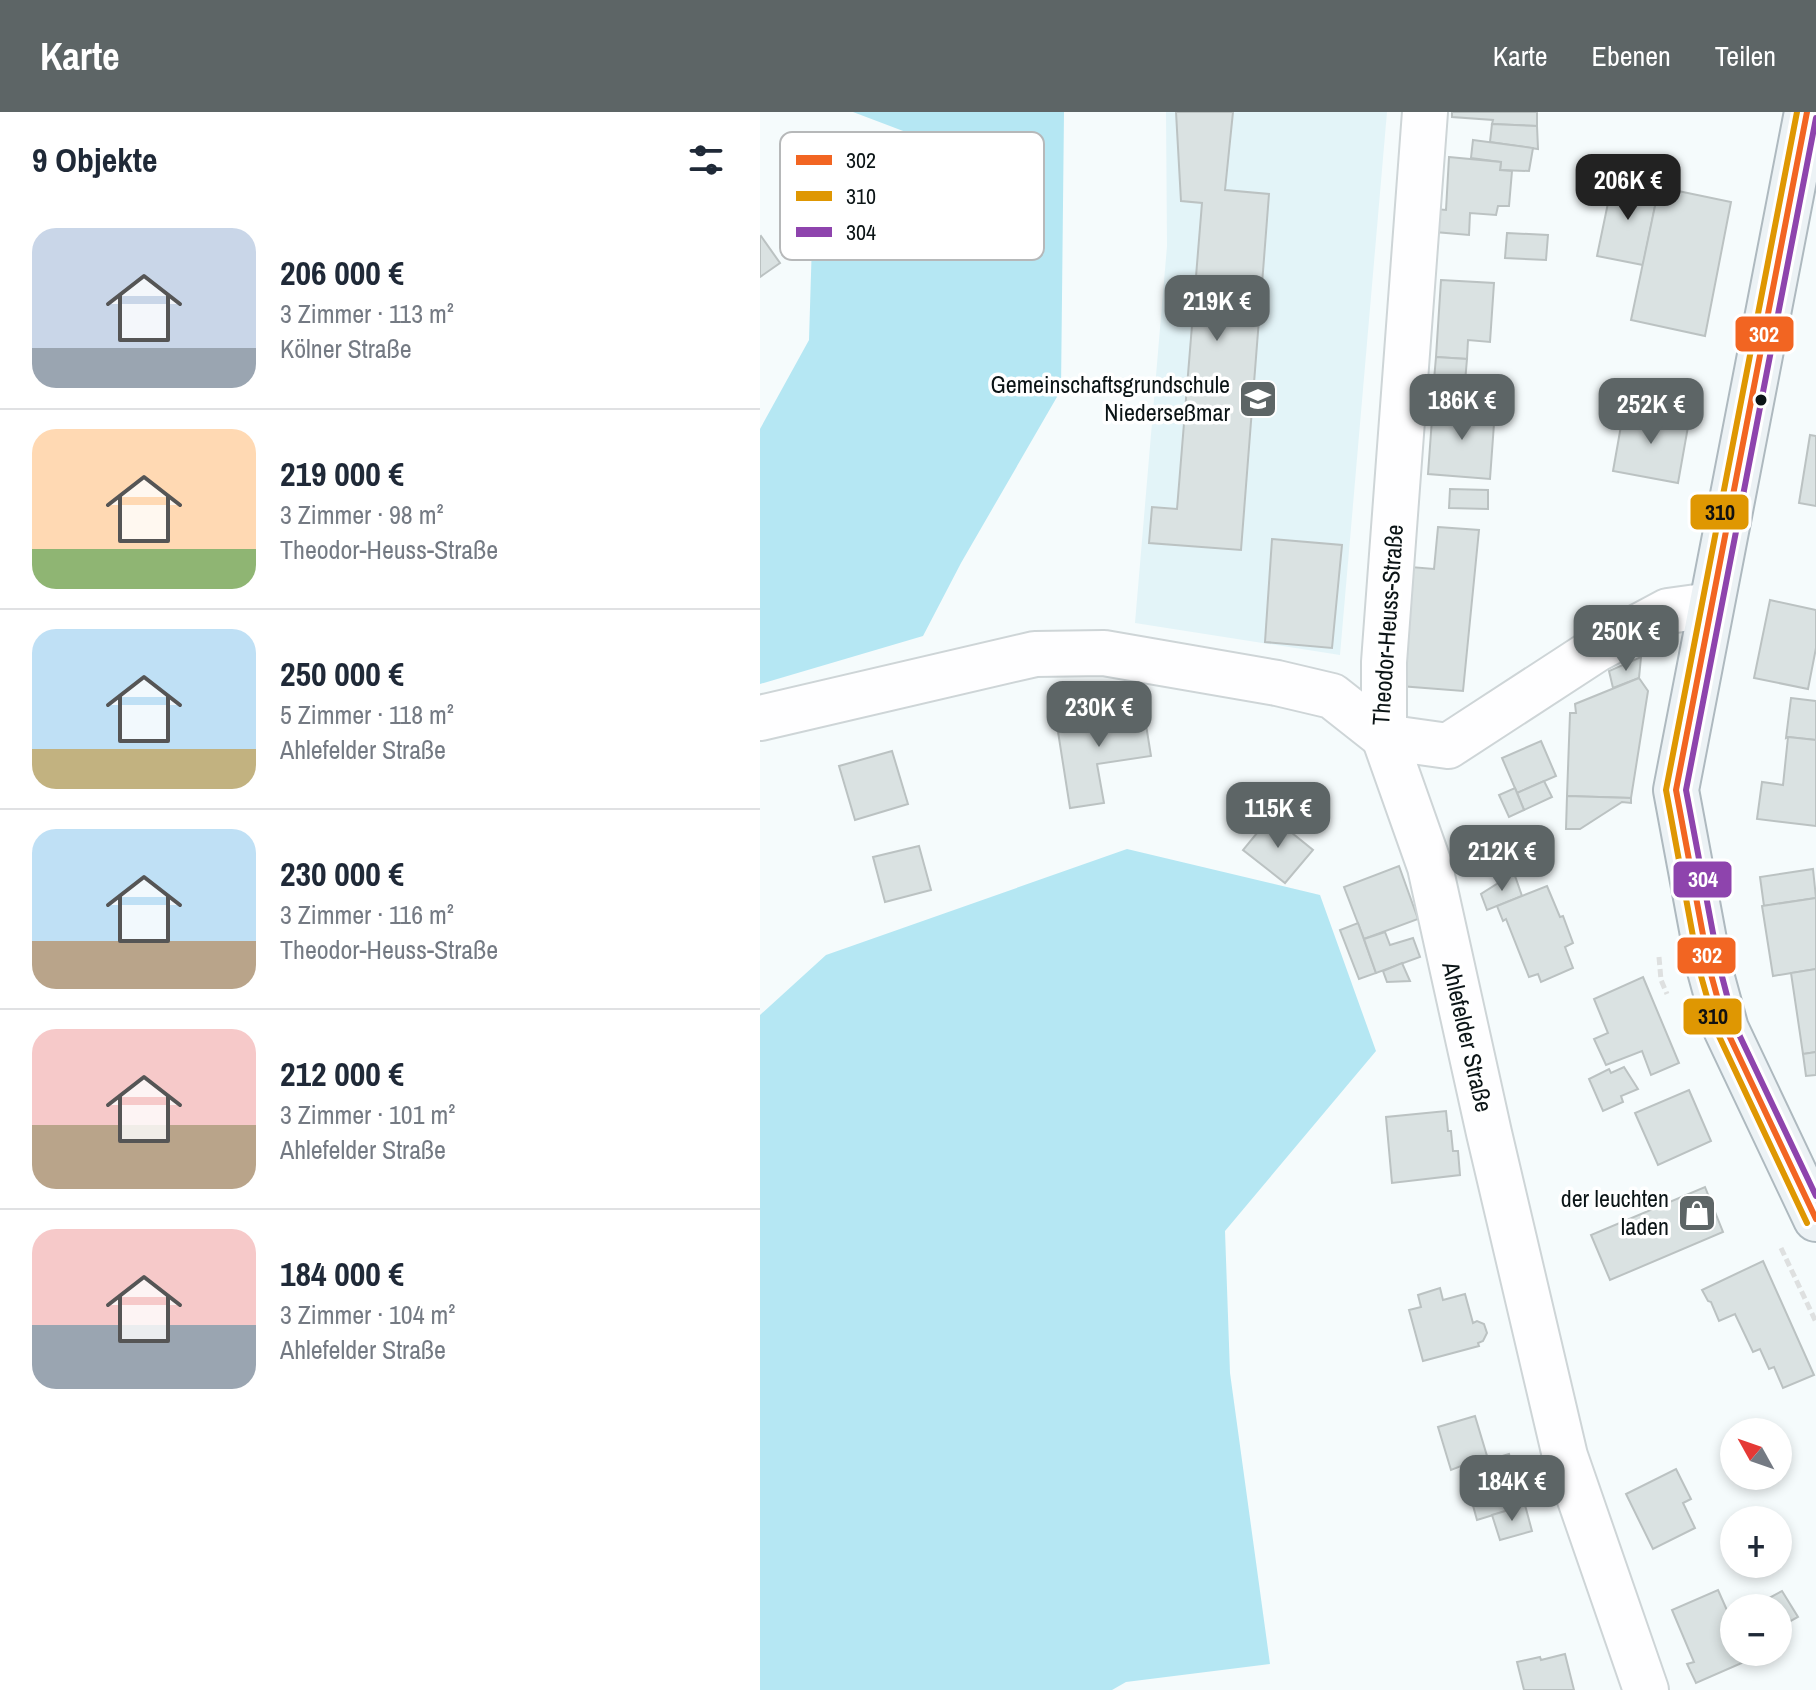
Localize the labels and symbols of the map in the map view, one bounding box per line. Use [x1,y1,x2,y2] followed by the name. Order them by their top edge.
[780,132,1044,260] legend
[846,145,876,175] text: 302
[1563,154,1693,222] pin: 206K €
[846,181,876,211] text: 310
[846,217,876,247] text: 304
[1152,275,1282,343] pin: 219K €
[1734,315,1795,353] line badge: 302
[1749,319,1779,349] text: 302
[990,368,1230,428] place label: Gemeinschaftsgrundschule Niederseßmar
[1397,374,1527,442] pin: 186K €
[1237,378,1279,420] school or university icon: Gemeinschaftsgrundschule Niederseßmar
[1586,378,1716,446] pin: 252K €
[1753,392,1769,408] unlabelled marker
[1689,493,1750,531] line badge: 310
[1705,497,1735,527] text: 310
[1364,523,1410,726] street label: Theodor-Heuss-Straße
[1561,605,1691,673] pin: 250K €
[1034,681,1164,749] pin: 230K €
[1213,782,1343,850] pin: 115K €
[1437,825,1567,893] pin: 212K €
[1672,860,1733,899] line badge: 304
[1688,864,1718,894] text: 304
[1676,936,1737,975] line badge: 302
[1692,940,1722,970] text: 302
[1435,958,1501,1115] street label: Ahlefelder Straße
[1682,997,1743,1036] line badge: 310
[1698,1001,1728,1031] text: 310
[1561,1182,1669,1242] place label: der leuchten laden
[1676,1192,1718,1234] shop icon: der leuchten laden
[1720,1418,1792,1490] north arrow
[1447,1455,1577,1523] pin: 184K €

